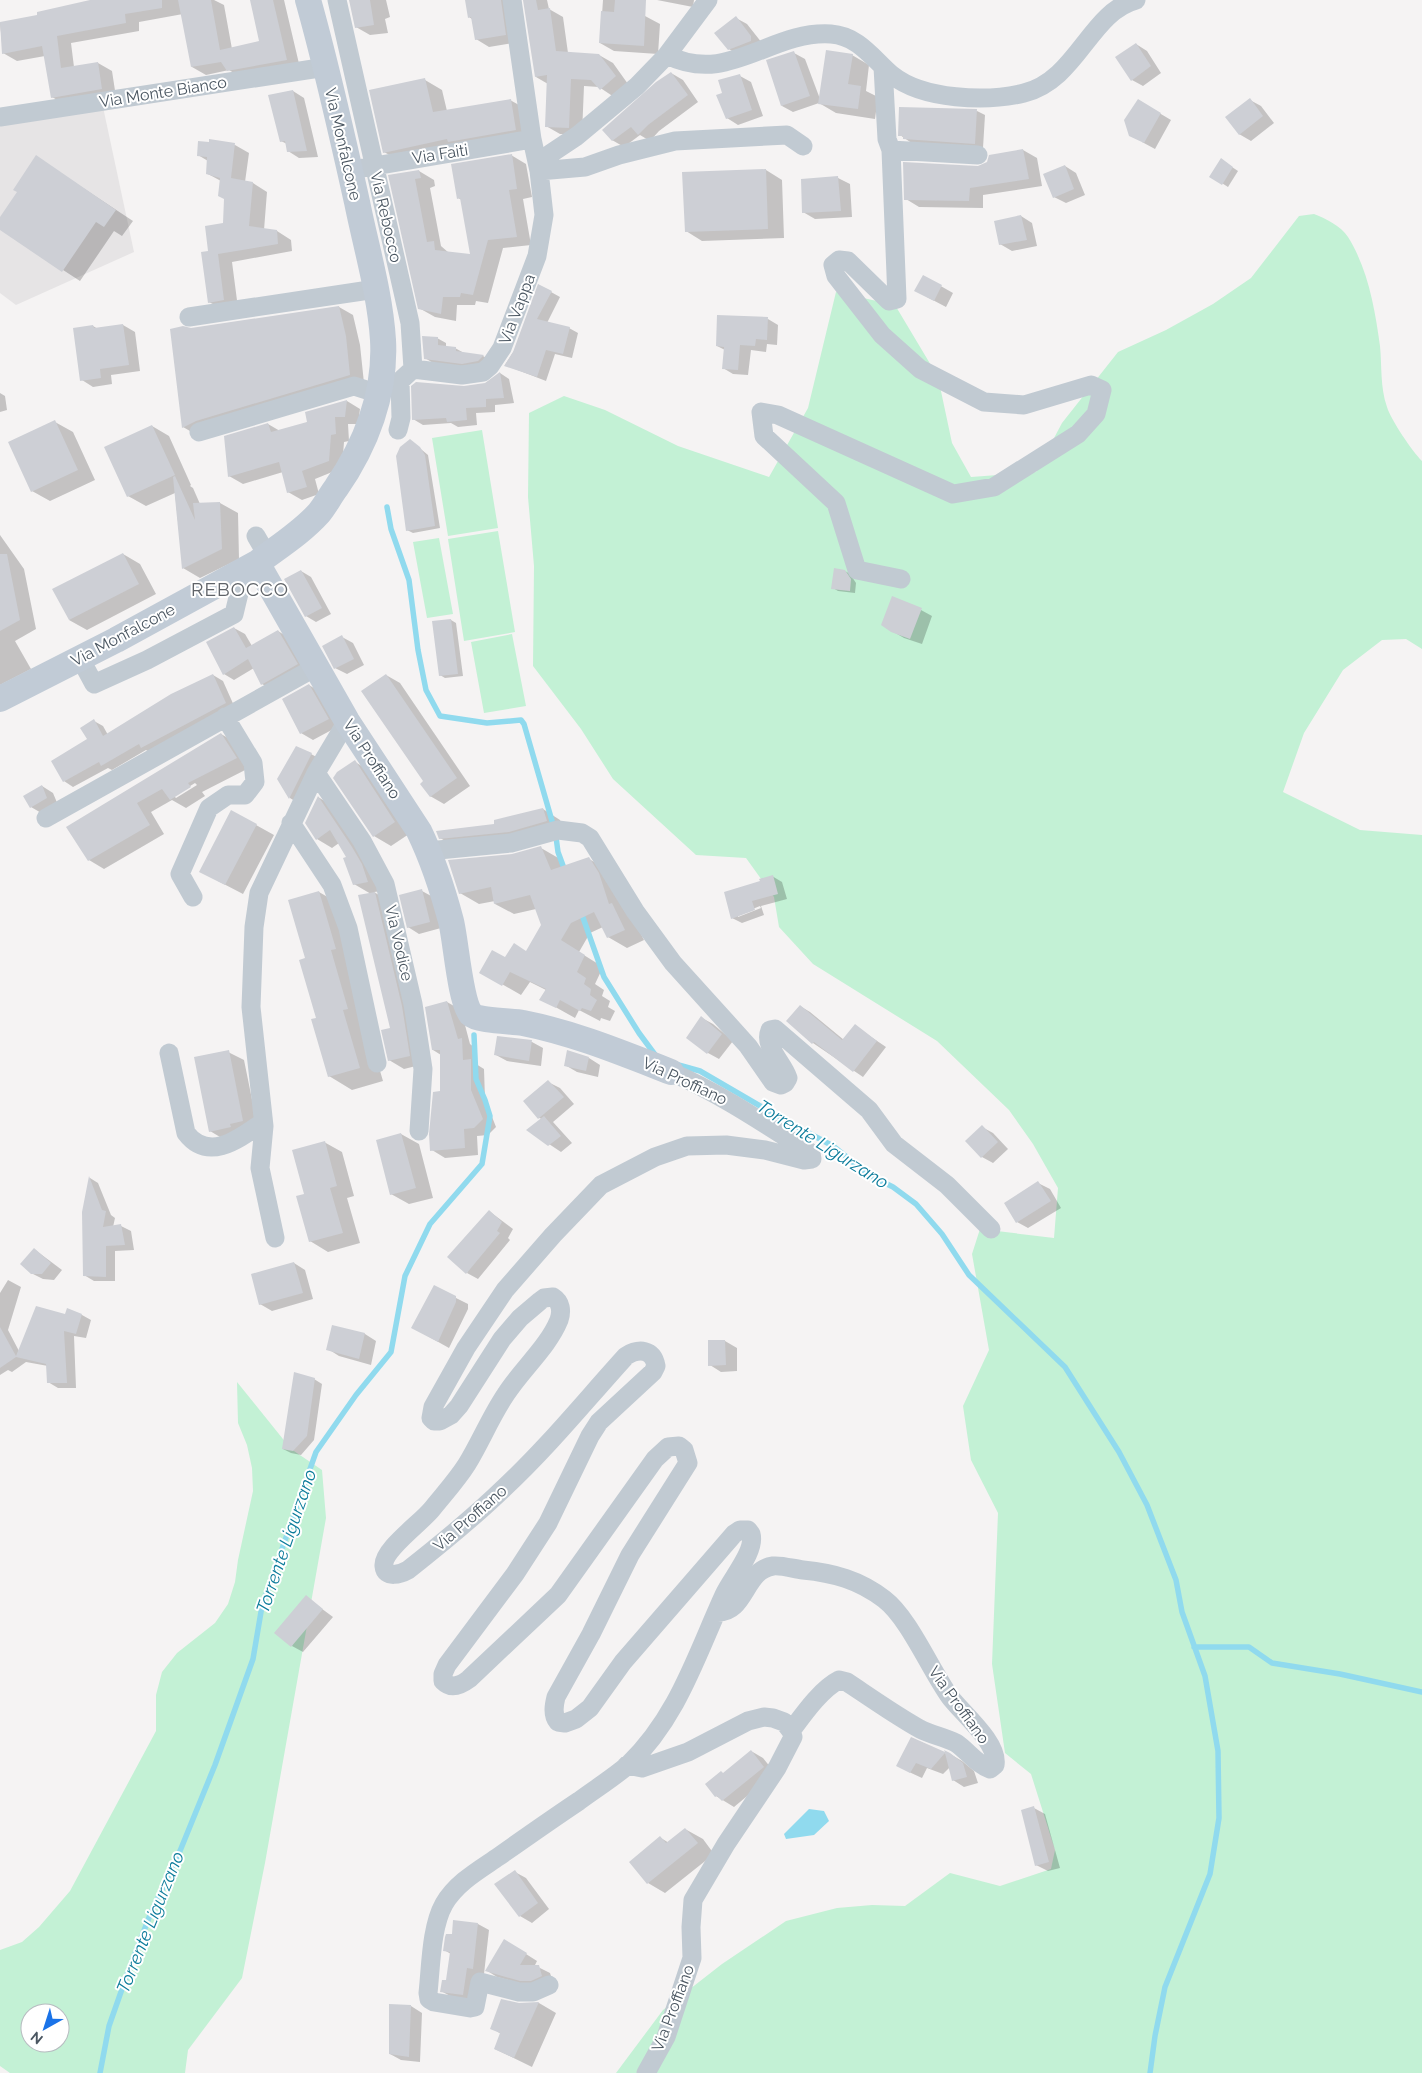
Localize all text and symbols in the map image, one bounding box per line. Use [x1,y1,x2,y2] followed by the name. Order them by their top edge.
[98,73,228,111] street label: Via Monte Bianco
[321,86,365,202] street label: Via Monfalcone
[411,140,469,168] street label: Via Faiti
[366,170,406,264] street label: Via Rebocco
[495,271,539,347] street label: Via Vappa
[191,578,289,600] district label: REBOCCO
[68,600,178,670] street label: Via Monfalcone
[339,716,405,802] street label: Via Proffiano
[381,903,417,983] street label: Via Vodice
[640,1053,730,1109] street label: Via Proffiano
[754,1095,892,1193] water label: Torrente Ligurzano
[252,1466,320,1616] water label: Torrente Ligurzano
[429,1481,511,1555] street label: Via Proffiano
[925,1663,993,1747] street label: Via Proffiano
[112,1848,188,1996] water label: Torrente Ligurzano
[648,1962,698,2054] street label: Via Proffiano
[20,2003,70,2053] north arrow
[28,2029,46,2048] text: N

